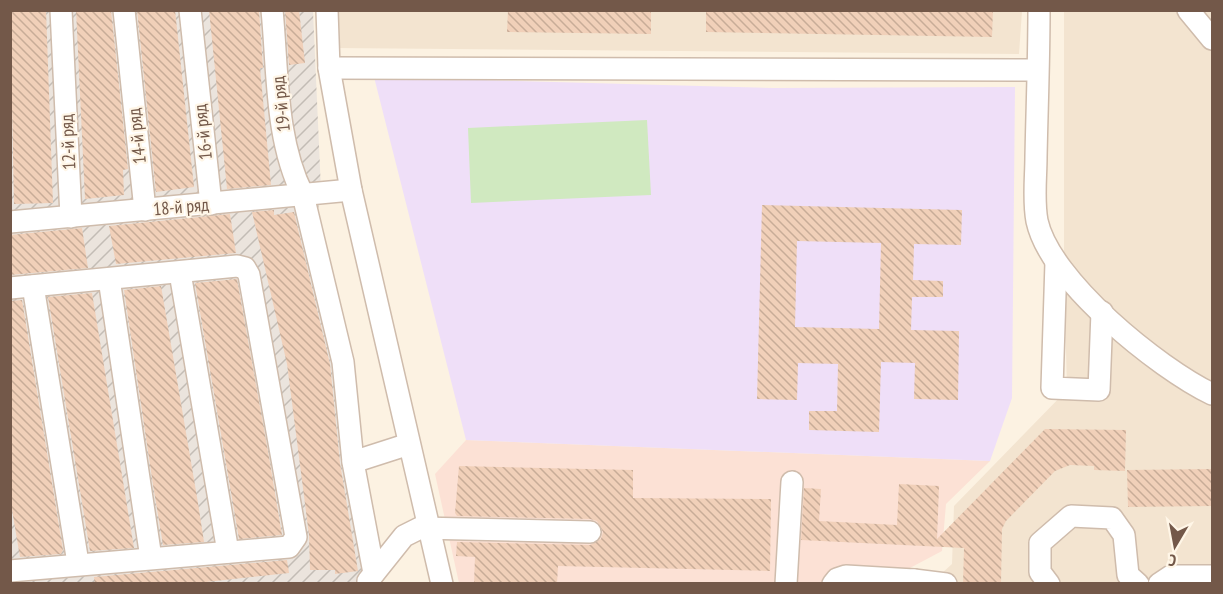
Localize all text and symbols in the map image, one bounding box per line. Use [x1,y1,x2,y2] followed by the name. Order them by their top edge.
[266,75,295,133] street label: 19-й ряд
[188,103,217,161] street label: 16-й ряд
[122,107,151,165] street label: 14-й ряд
[55,113,80,171] street label: 12-й ряд
[152,193,210,220] street label: 18-й ряд
[1145,516,1205,576] north arrow
[1166,550,1178,571] text: С

